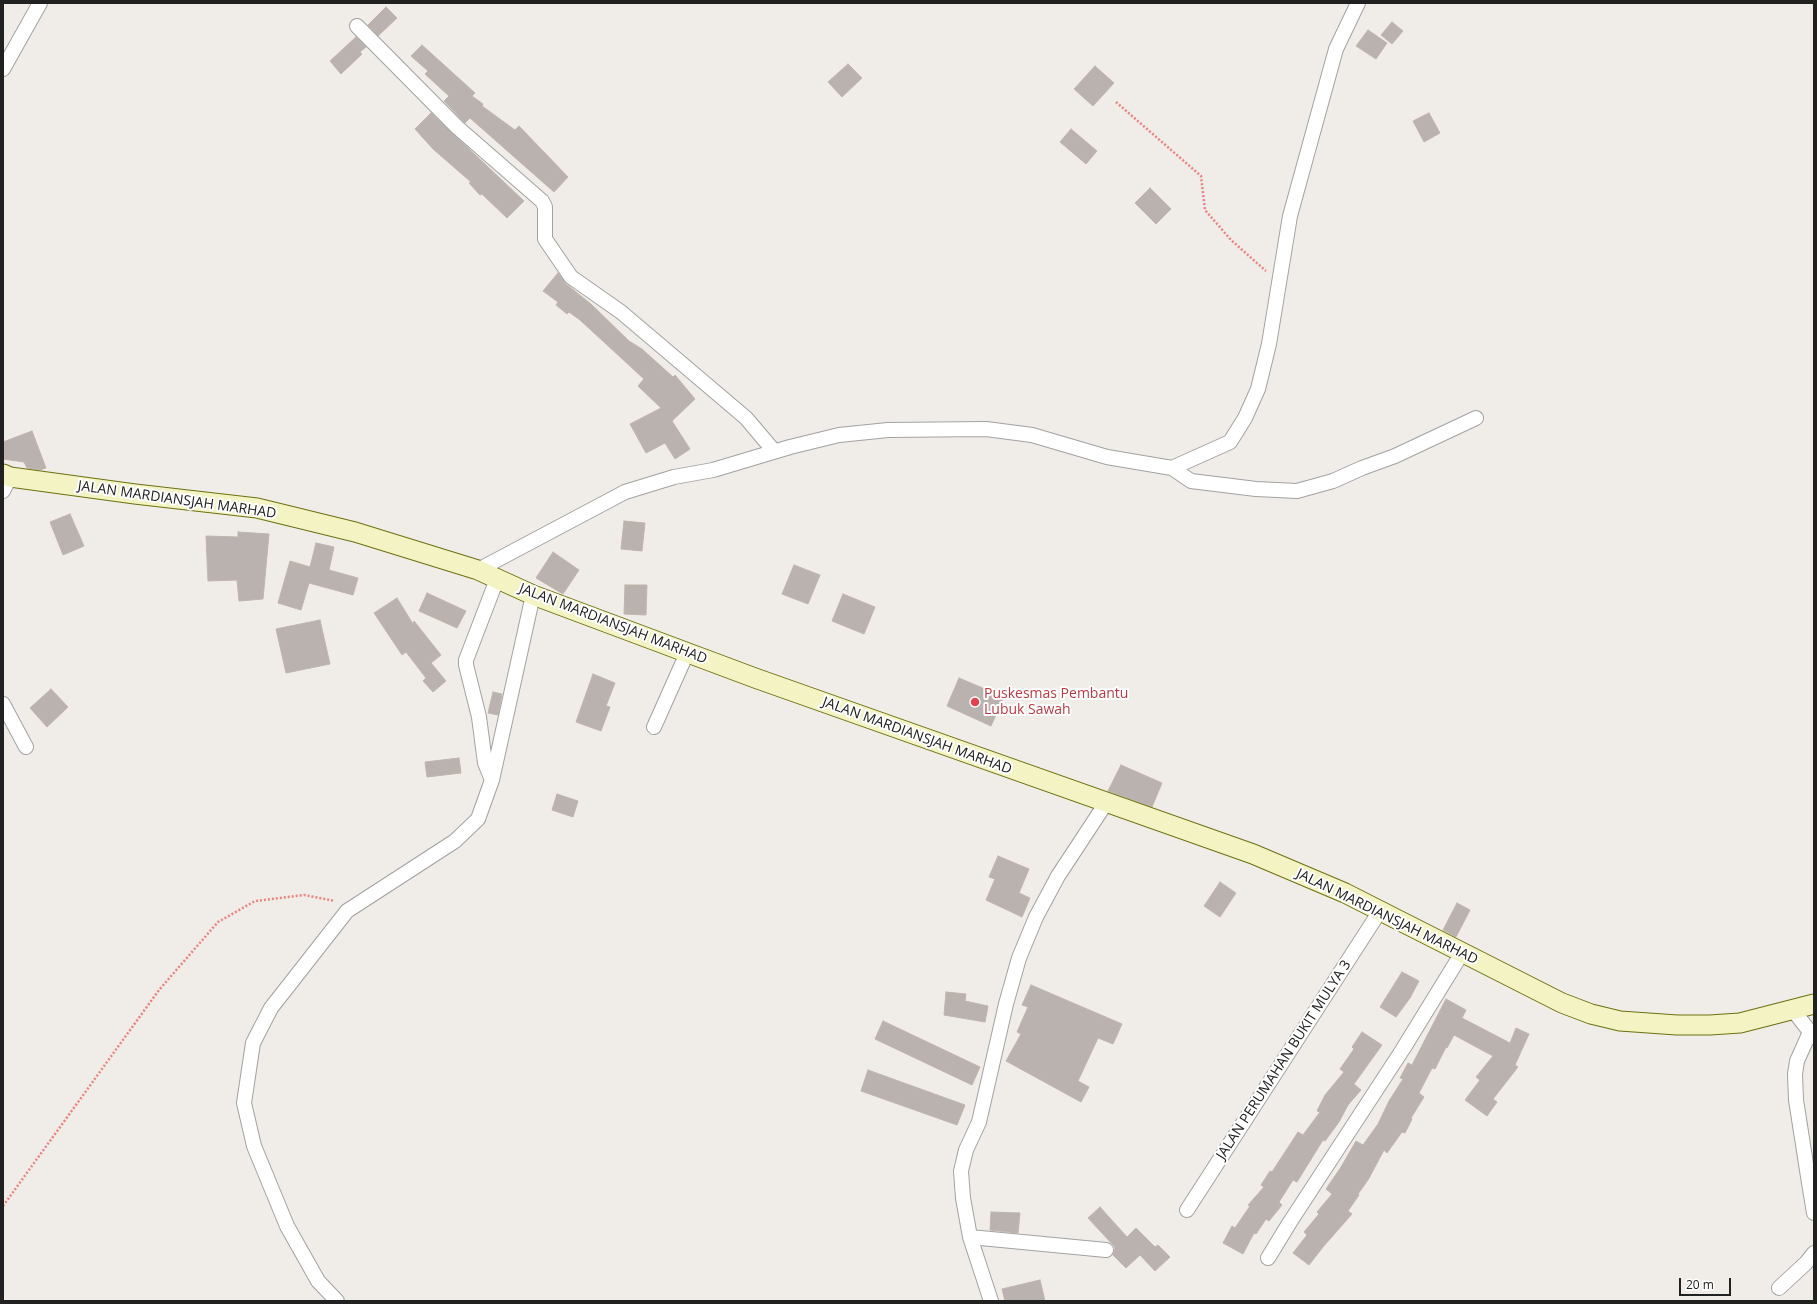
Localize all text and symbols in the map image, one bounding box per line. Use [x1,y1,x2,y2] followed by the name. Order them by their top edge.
[77,478,277,522] street label: JALAN MARDIANSJAH MARHAD
[517,580,709,668] street label: JALAN MARDIANSJAH MARHAD
[984,686,1128,718] place label: Puskesmas Pembantu Lubuk Sawah
[820,694,1014,778] street label: JALAN MARDIANSJAH MARHAD
[969,696,981,708] marker: Puskesmas Pembantu Lubuk Sawah
[1293,866,1481,968] street label: JALAN MARDIANSJAH MARHAD
[1213,957,1355,1163] street label: JALAN PERUMAHAN BUKIT MULYA 3
[1681,1270,1733,1296] scale bar
[1686,1276,1714,1293] text: 20 m

